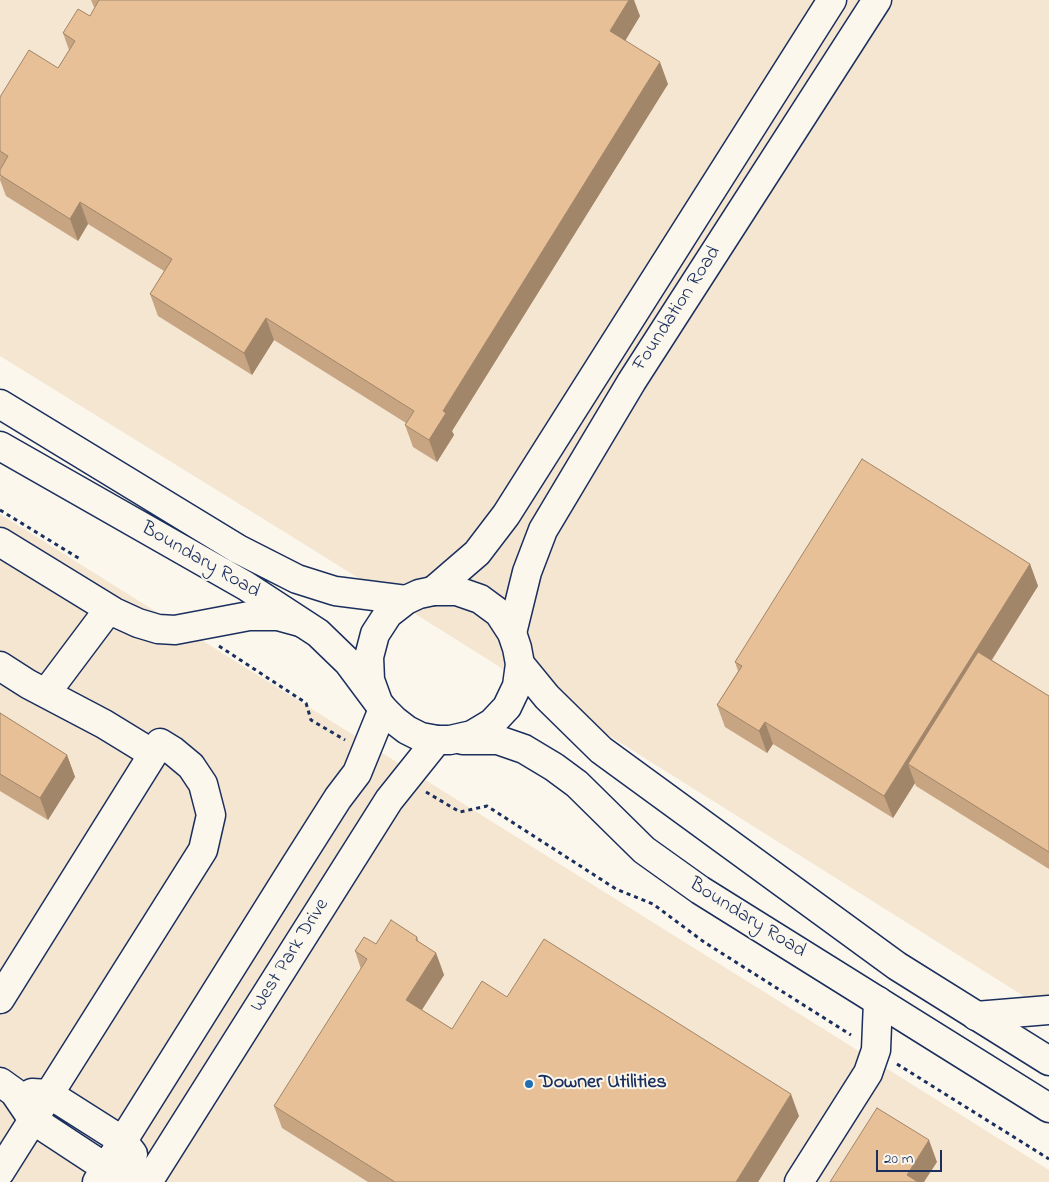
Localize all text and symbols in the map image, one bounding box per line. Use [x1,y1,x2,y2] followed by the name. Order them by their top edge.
[629,242,727,376] street label: Foundation Road
[136,517,264,605] street label: Boundary Road
[684,874,810,964] street label: Boundary Road
[247,895,335,1017] street label: West Park Drive
[539,1072,667,1096] place label: Downer Utilities
[523,1078,535,1090] marker: Downer Utilities
[879,1140,945,1172] scale bar
[884,1148,913,1170] text: 20 m

